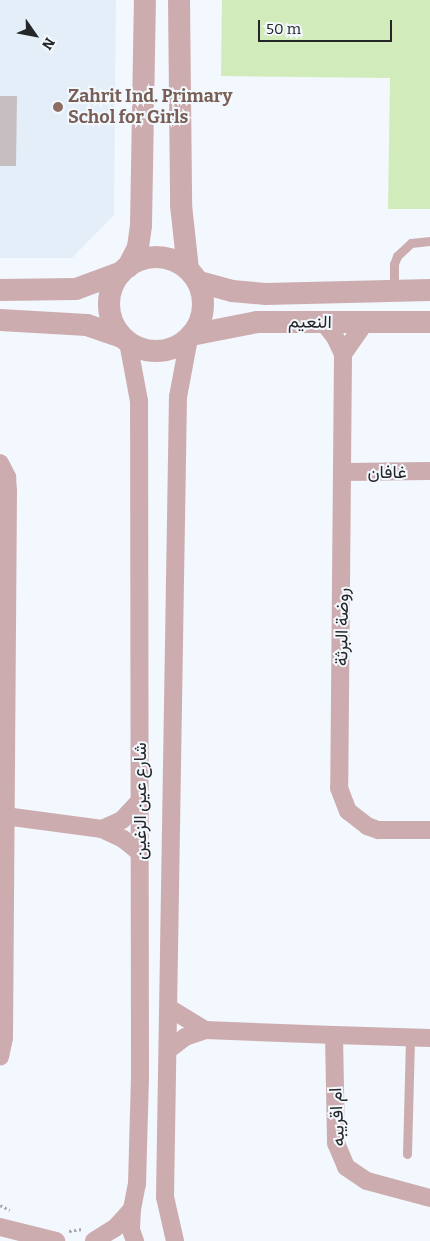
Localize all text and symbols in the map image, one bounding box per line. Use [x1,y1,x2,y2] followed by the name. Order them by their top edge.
[10,10,60,60] north arrow
[260,10,394,42] scale bar
[266,20,301,38] text: 50 m
[38,34,58,53] text: N
[68,86,233,128] place label: Zahrit Ind. Primary Schol for Girls
[52,101,64,113] marker: Zahrit Ind. Primary Schol for Girls
[288,311,332,333] street label: النعيم
[367,461,407,483] street label: غافان
[331,588,353,666] street label: روضة البرثة
[129,742,151,860] street label: شارع عين الزغين
[325,1087,349,1147] street label: ام اقريبه

